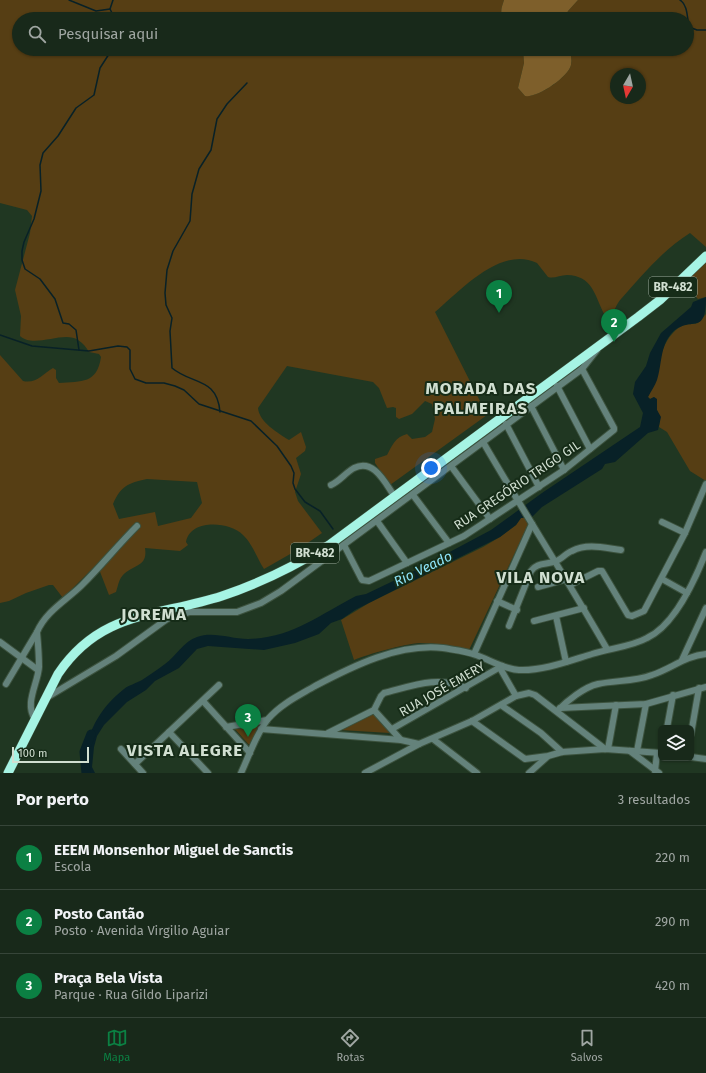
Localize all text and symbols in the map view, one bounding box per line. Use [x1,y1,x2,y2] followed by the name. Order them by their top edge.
[12,12,694,56] search box
[26,23,48,45] icon: search
[58,25,158,43] text: Pesquisar aqui
[610,68,646,104] north arrow
[649,277,697,297] road number: BR-482
[486,280,512,313] pin: 1
[601,309,627,342] pin: 2
[425,378,537,419] district label: MORADA DAS PALMEIRAS
[451,437,583,533] street label: RUA GREGÓRIO TRIGO GIL
[421,458,441,478] your location
[291,543,339,563] road number: BR-482
[391,548,455,590] water label: Rio Veado
[496,567,585,588] district label: VILA NOVA
[120,604,187,625] district label: JOREMA
[397,658,488,720] street label: RUA JOSÉ EMERY
[235,704,261,737] pin: 3
[658,725,694,761] map controls
[658,725,694,761] button: layers
[126,740,243,761] district label: VISTA ALEGRE
[12,745,89,764] scale bar
[18,747,47,760] text: 100 m
[16,789,89,810] text: Por perto
[618,792,690,807] text: 3 resultados
[54,841,293,859] text: EEEM Monsenhor Miguel de Sanctis
[26,850,32,865] text: 1
[655,850,690,865] text: 220 m
[54,859,91,874] text: Escola
[54,905,144,923] text: Posto Cantão
[26,914,32,929] text: 2
[655,914,690,929] text: 290 m
[54,923,229,938] text: Posto · Avenida Virgilio Aguiar
[54,969,163,987] text: Praça Bela Vista
[26,978,32,993] text: 3
[655,978,690,993] text: 420 m
[54,987,208,1002] text: Parque · Rua Gildo Liparizi
[103,1027,130,1064] tab: Mapa
[337,1027,364,1064] tab: Rotas
[571,1027,603,1064] tab: Salvos

